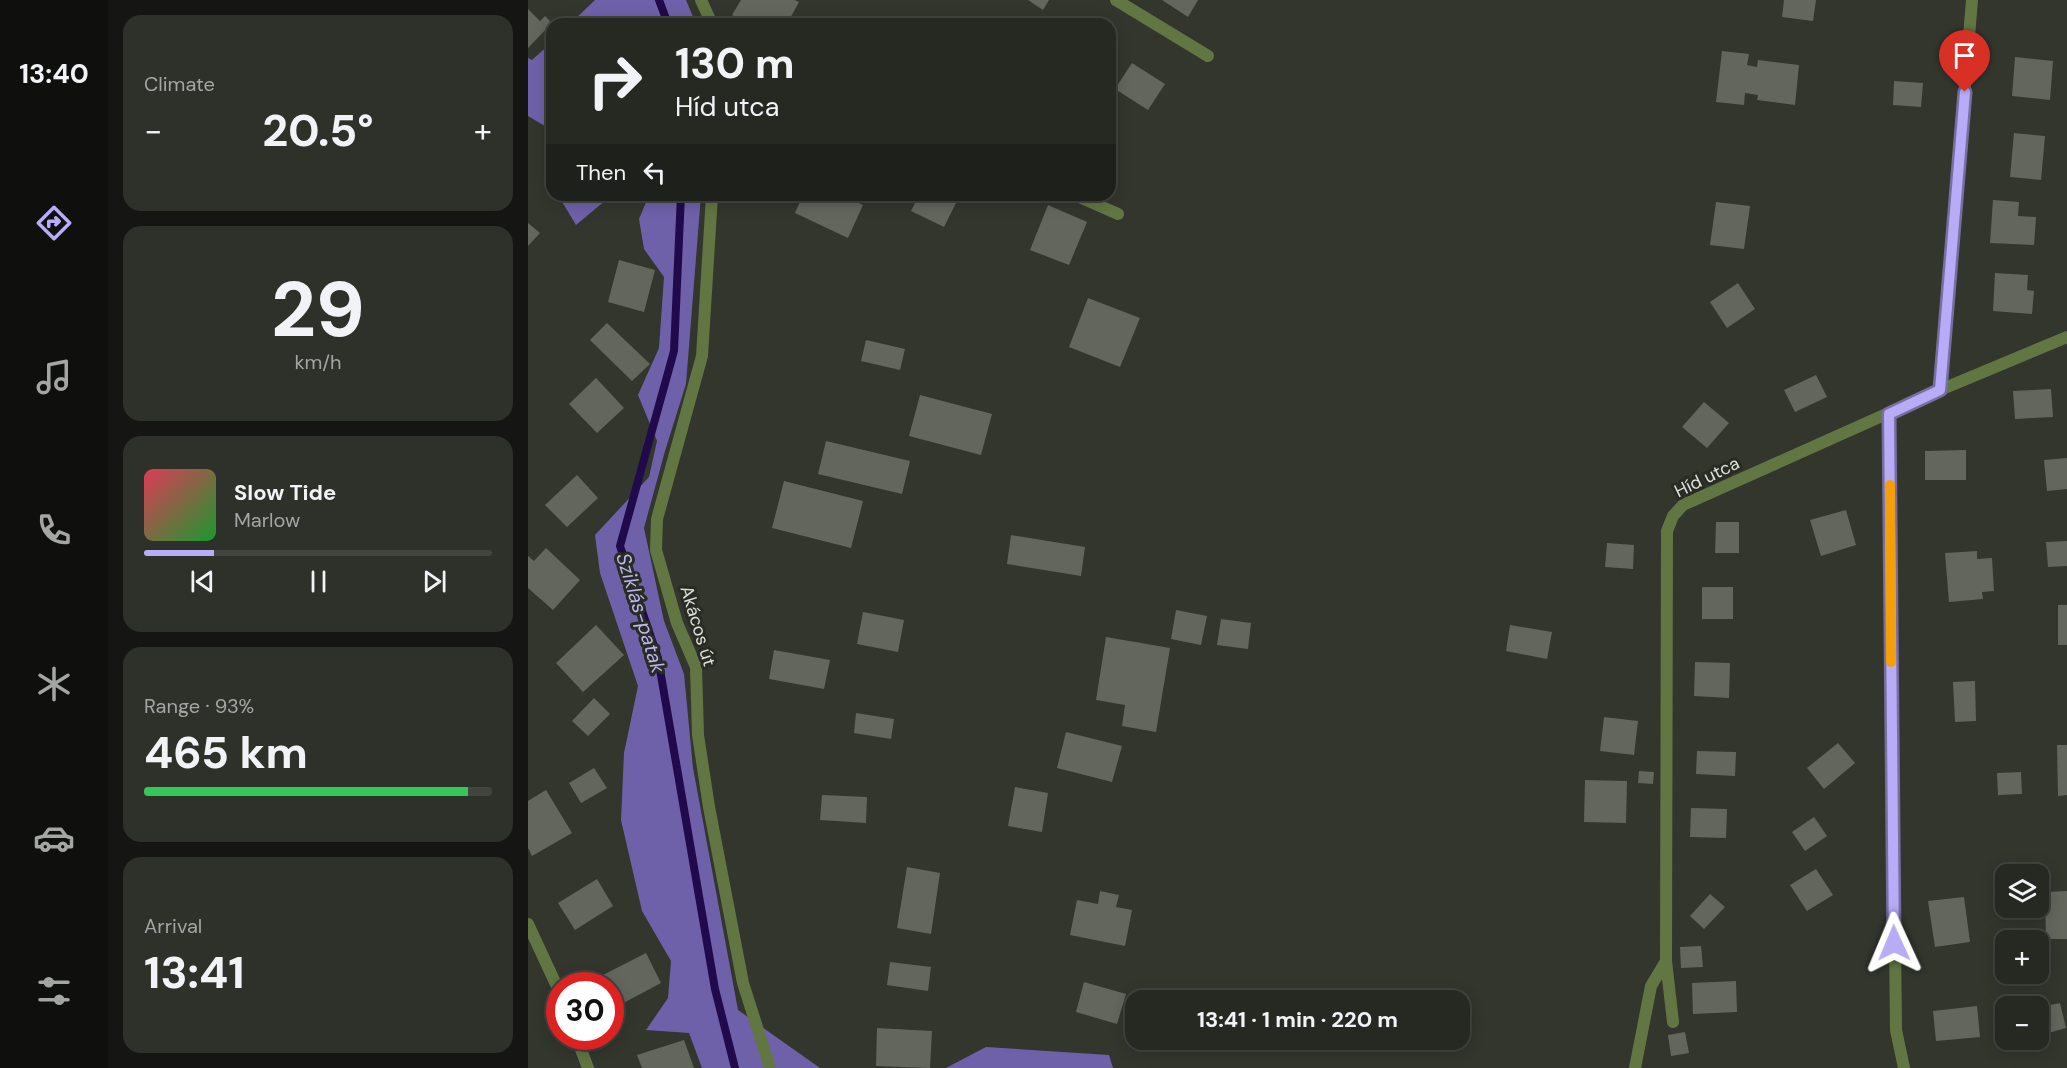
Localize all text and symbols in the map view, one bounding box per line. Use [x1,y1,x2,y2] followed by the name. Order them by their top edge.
[1939,30,1990,92] pin
[675,36,795,91] text: 130 m
[1948,39,1981,72] icon: arrive
[576,42,654,120] icon: right
[19,56,89,91] text: 13:40
[144,71,215,97] text: Climate
[675,89,779,124] text: Híd utca
[262,101,374,160] text: 20.5°
[144,109,162,152] text: −
[474,109,492,152] text: +
[638,156,671,189] icon: left
[576,158,626,187] text: Then
[33,202,75,244] icon: directions
[271,259,365,360] text: 29
[294,349,342,375] text: km/h
[33,356,75,398] icon: music
[1670,451,1744,503] street label: Híd utca
[234,478,336,507] text: Slow Tide
[234,507,300,533] text: Marlow
[33,509,75,551] icon: phone
[610,550,672,677] water label: Sziklás-patak
[186,565,219,598] icon: previous
[302,565,335,598] icon: pause
[418,565,451,598] icon: next
[674,583,722,669] street label: Akácos út
[33,663,75,705] icon: climate
[144,693,254,719] text: Range · 93%
[144,723,308,782] text: 465 km
[33,817,75,859] icon: car
[1995,864,2049,1050] map controls
[1995,864,2049,918] button: layers
[1862,911,1926,975] position arrow
[144,913,202,939] text: Arrival
[1995,930,2049,984] button: +
[144,943,245,1002] text: 13:41
[33,970,75,1012] icon: filters
[546,972,624,1050] speed limit sign: 30
[1995,996,2049,1050] button: −
[1197,1005,1398,1034] text: 13:41 · 1 min · 220 m

